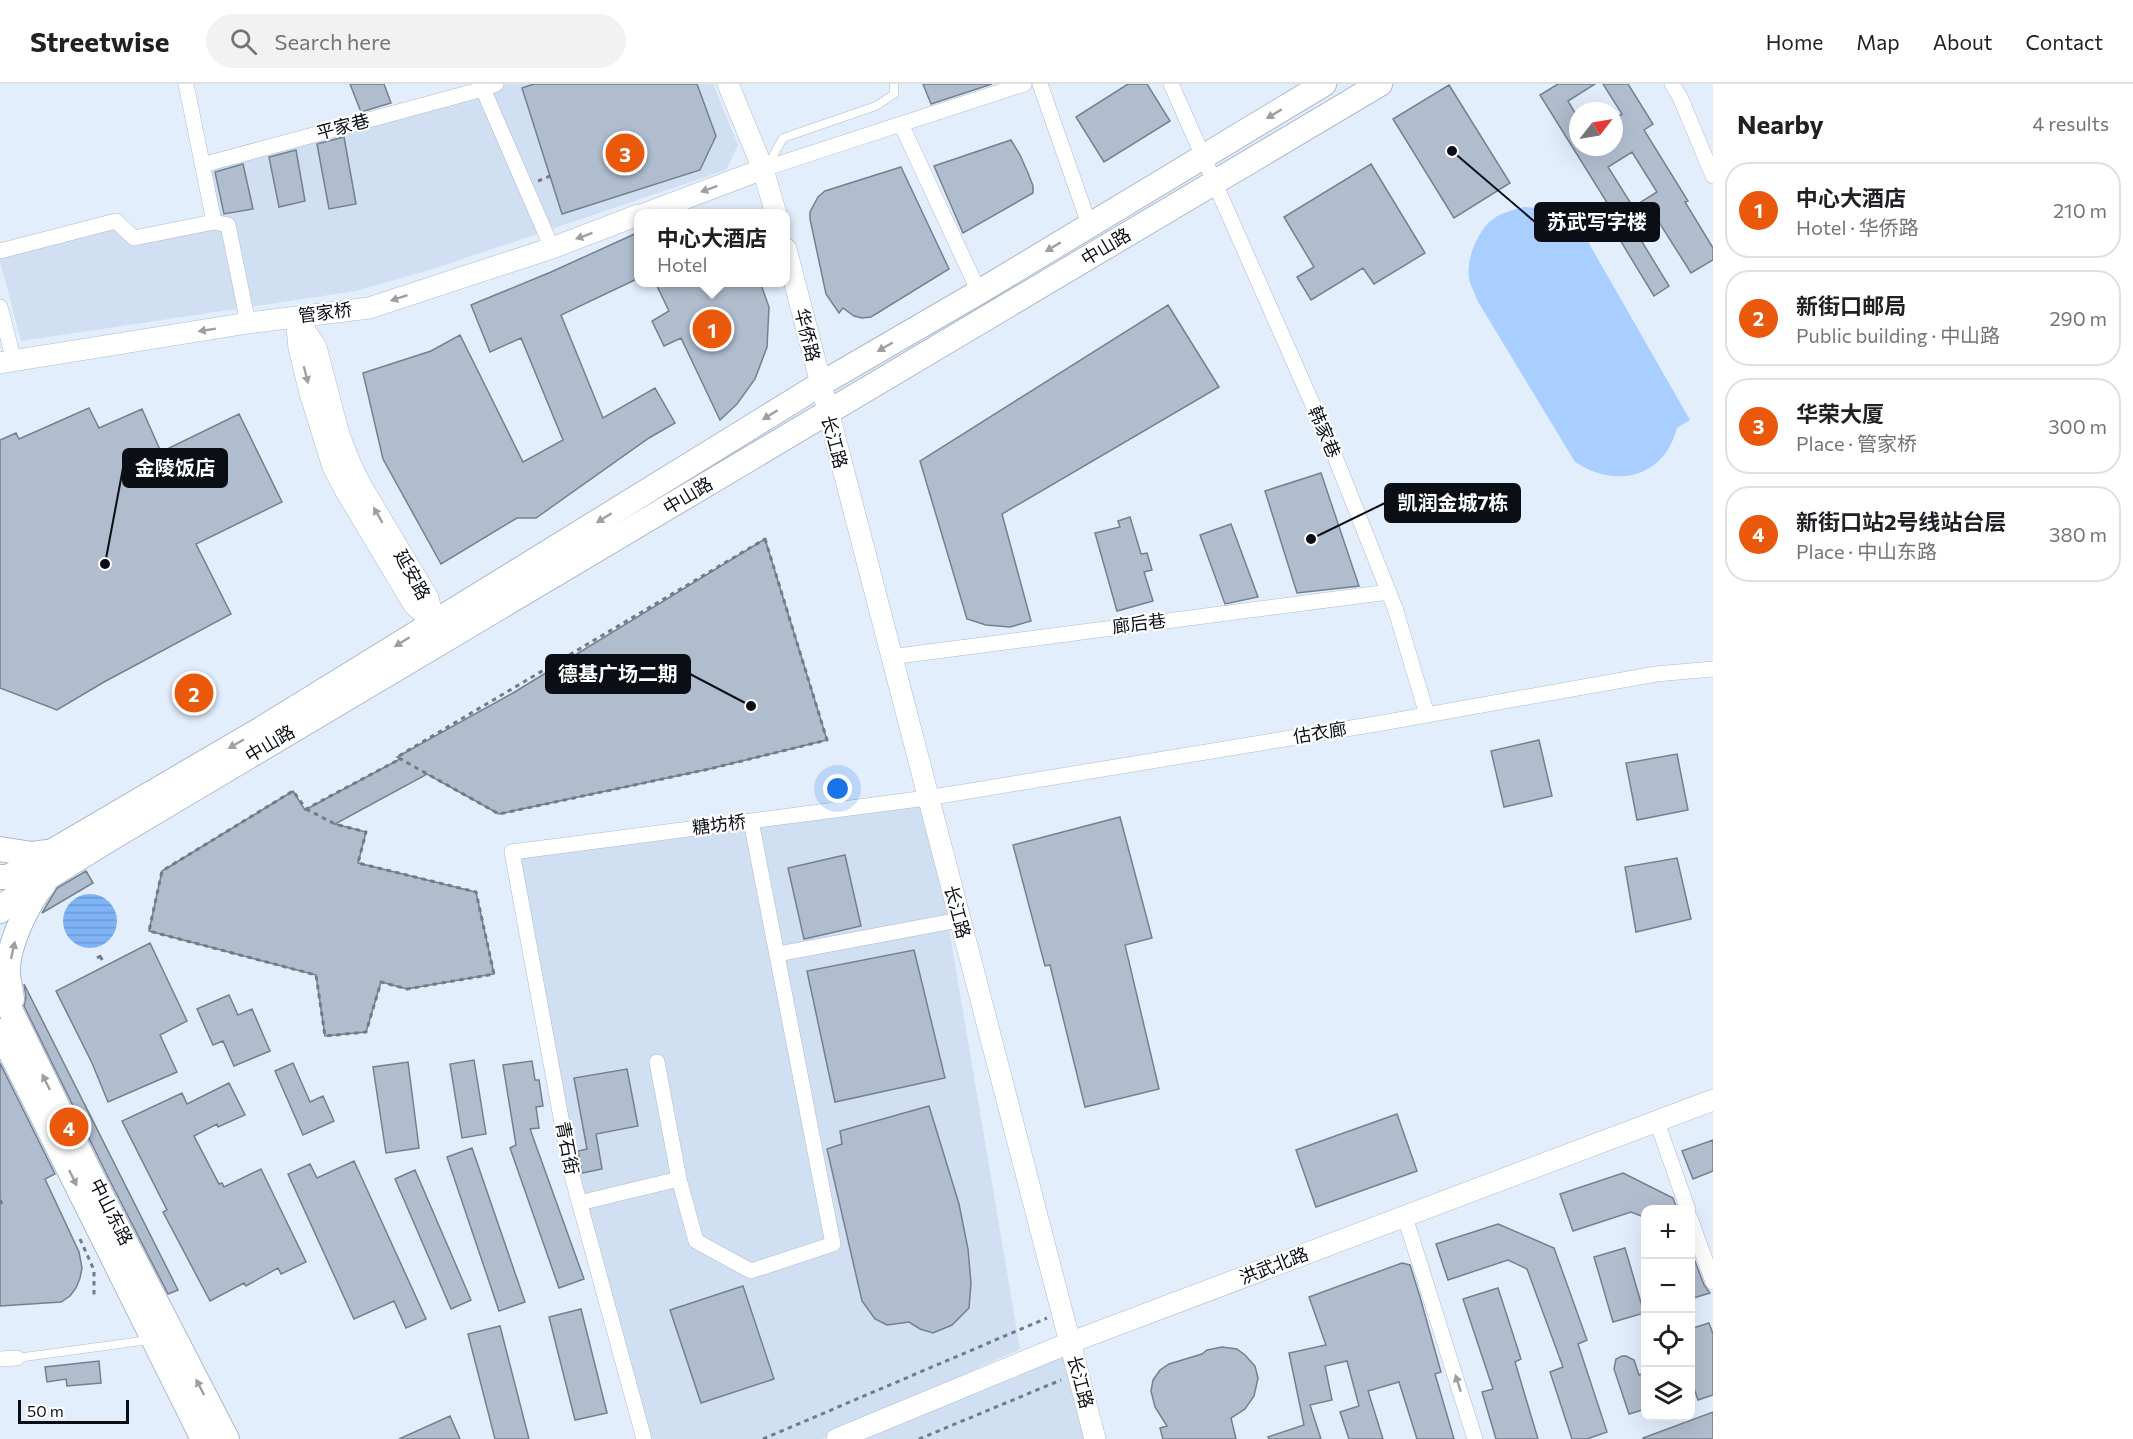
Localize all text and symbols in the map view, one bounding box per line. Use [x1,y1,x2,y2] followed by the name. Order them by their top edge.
[206,14,626,68] search box
[30,24,170,58] text: Streetwise
[227,25,260,58] icon: search
[275,28,391,55] text: Search here
[1766,29,1823,54] text: Home
[1856,29,1900,54] text: Map
[1933,29,1992,54] text: About
[2025,29,2103,54] text: Contact
[1569,102,1623,156] north arrow
[314,108,372,144] street label: 平家巷
[1737,108,1824,139] text: Nearby
[1265,109,1282,119] one-way arrow
[2032,111,2109,135] text: 4 results
[606,130,644,176] pin: 3
[1796,184,1906,211] text: 中心大酒店
[699,185,717,195] one-way arrow
[1754,198,1763,222] text: 1
[2053,198,2107,222] text: 210 m
[1535,203,1659,241] callout: 苏武写字楼
[634,209,790,287] popup
[1547,209,1647,233] text: 苏武写字楼
[1796,215,1919,239] text: Hotel · 华侨路
[1077,223,1134,269] street label: 中山路
[657,224,767,251] text: 中心大酒店
[575,231,593,241] one-way arrow
[1044,241,1061,252] one-way arrow
[657,252,707,276] text: Hotel
[1796,292,1906,319] text: 新街口邮局
[390,294,408,303] one-way arrow
[297,298,353,326] street label: 管家桥
[692,306,732,352] pin: 1
[791,306,825,364] street label: 华侨路
[1753,306,1764,330] text: 2
[2049,306,2107,330] text: 290 m
[1796,323,2000,347] text: Public building · 中山路
[197,325,216,334] one-way arrow
[877,341,893,352] one-way arrow
[301,365,311,384] one-way arrow
[1796,400,1884,427] text: 华荣大厦
[1304,402,1346,461] street label: 韩家巷
[762,410,778,421] one-way arrow
[817,413,853,471] street label: 长江路
[1753,414,1764,438] text: 3
[2048,414,2107,438] text: 300 m
[1796,431,1917,455] text: Place · 管家桥
[123,449,227,487] callout: 金陵饭店
[135,455,215,479] text: 金陵饭店
[659,472,716,518] street label: 中山路
[1385,484,1520,522] callout: 凯润金城7栋
[1398,490,1509,514] text: 凯润金城7栋
[373,507,383,524] one-way arrow
[1796,508,2007,535] text: 新街口站2号线站台层
[596,512,612,523] one-way arrow
[1752,522,1765,546] text: 4
[2049,522,2107,546] text: 380 m
[1796,539,1937,563] text: Place · 中山东路
[390,546,436,603] street label: 延安路
[1111,609,1167,637] street label: 廊后巷
[394,637,410,648] one-way arrow
[546,655,690,693] callout: 德基广场二期
[558,661,678,685] text: 德基广场二期
[174,670,214,716] pin: 2
[1291,717,1348,747] street label: 估衣廊
[241,720,298,766] street label: 中山路
[227,738,244,748] one-way arrow
[823,774,852,803] your location
[691,810,747,838] street label: 糖坊桥
[940,883,976,941] street label: 长江路
[8,940,18,959] one-way arrow
[41,1073,51,1090] one-way arrow
[50,1104,88,1150] pin: 4
[552,1119,584,1176] street label: 青石街
[68,1169,77,1186] one-way arrow
[86,1174,138,1249] street label: 中山东路
[1641,1205,1695,1421] map controls
[1641,1205,1695,1259] button: +
[1236,1242,1311,1288] street label: 洪武北路
[1641,1259,1695,1313] button: −
[1641,1313,1695,1367] button: locate
[1063,1353,1099,1411] street label: 长江路
[1641,1367,1695,1421] button: layers
[1453,1374,1462,1392] one-way arrow
[196,1378,206,1396] one-way arrow
[18,1397,129,1424] scale bar
[27,1401,64,1420] text: 50 m

